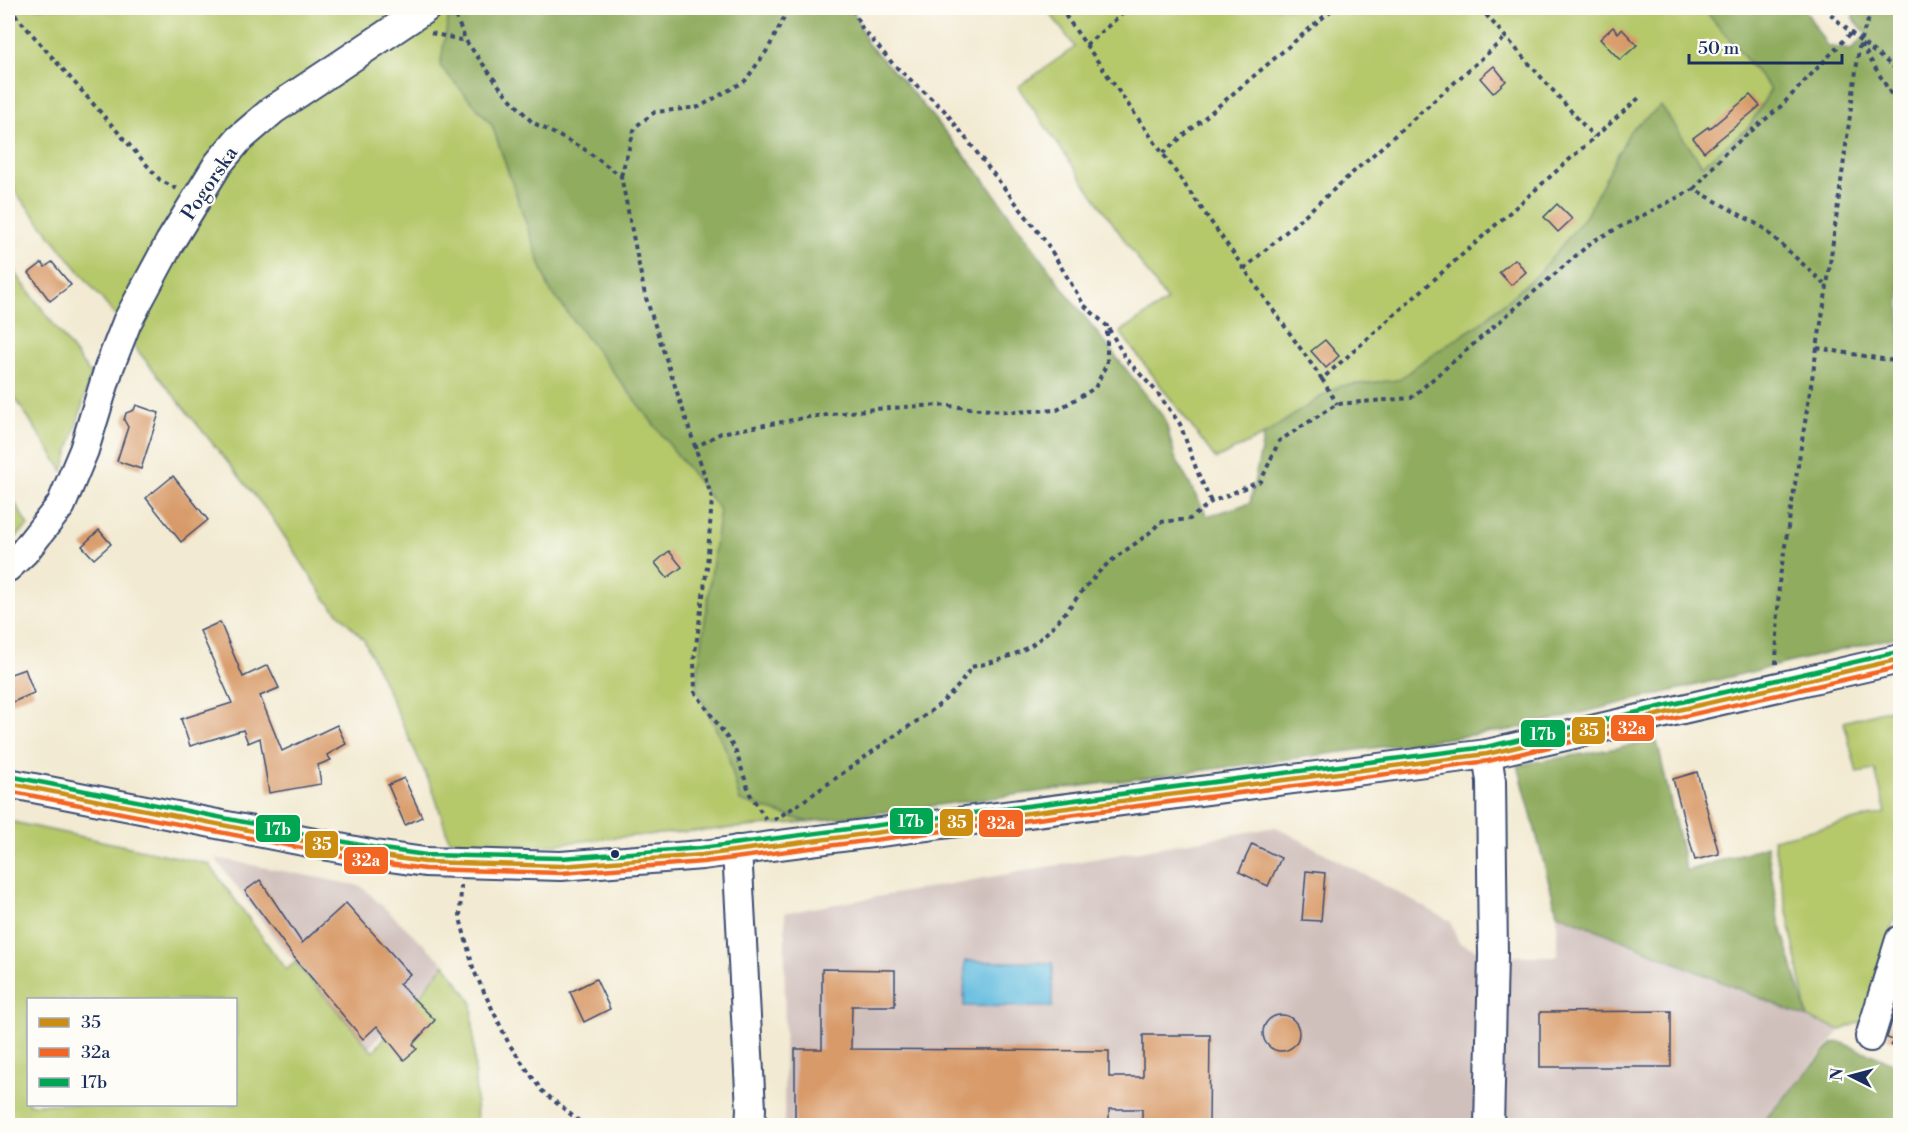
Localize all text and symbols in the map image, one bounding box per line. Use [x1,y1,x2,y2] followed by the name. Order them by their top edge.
[1689,27,1842,65] scale bar
[1698,37,1740,60] text: 50 m
[176,141,245,226] street label: Pogorska
[1610,714,1655,742] line badge: 32a
[1571,716,1606,745] line badge: 35
[1520,719,1566,748] line badge: 17b
[1618,719,1646,739] text: 32a
[1579,721,1599,741] text: 35
[1530,725,1556,745] text: 17b
[889,807,934,835] line badge: 17b
[939,808,974,837] line badge: 35
[978,809,1024,838] line badge: 32a
[898,812,924,832] text: 17b
[947,813,967,833] text: 35
[255,814,301,843] line badge: 17b
[987,814,1015,834] text: 32a
[265,820,291,840] text: 17b
[304,830,339,859] line badge: 35
[312,835,332,855] text: 35
[343,846,389,875] line badge: 32a
[609,848,621,860] unlabelled marker
[352,851,380,871] text: 32a
[27,998,237,1106] legend
[81,1011,101,1034] text: 35
[81,1041,111,1064] text: 32a
[1821,1046,1881,1106] north arrow
[1826,1067,1848,1082] text: N
[81,1071,107,1094] text: 17b

